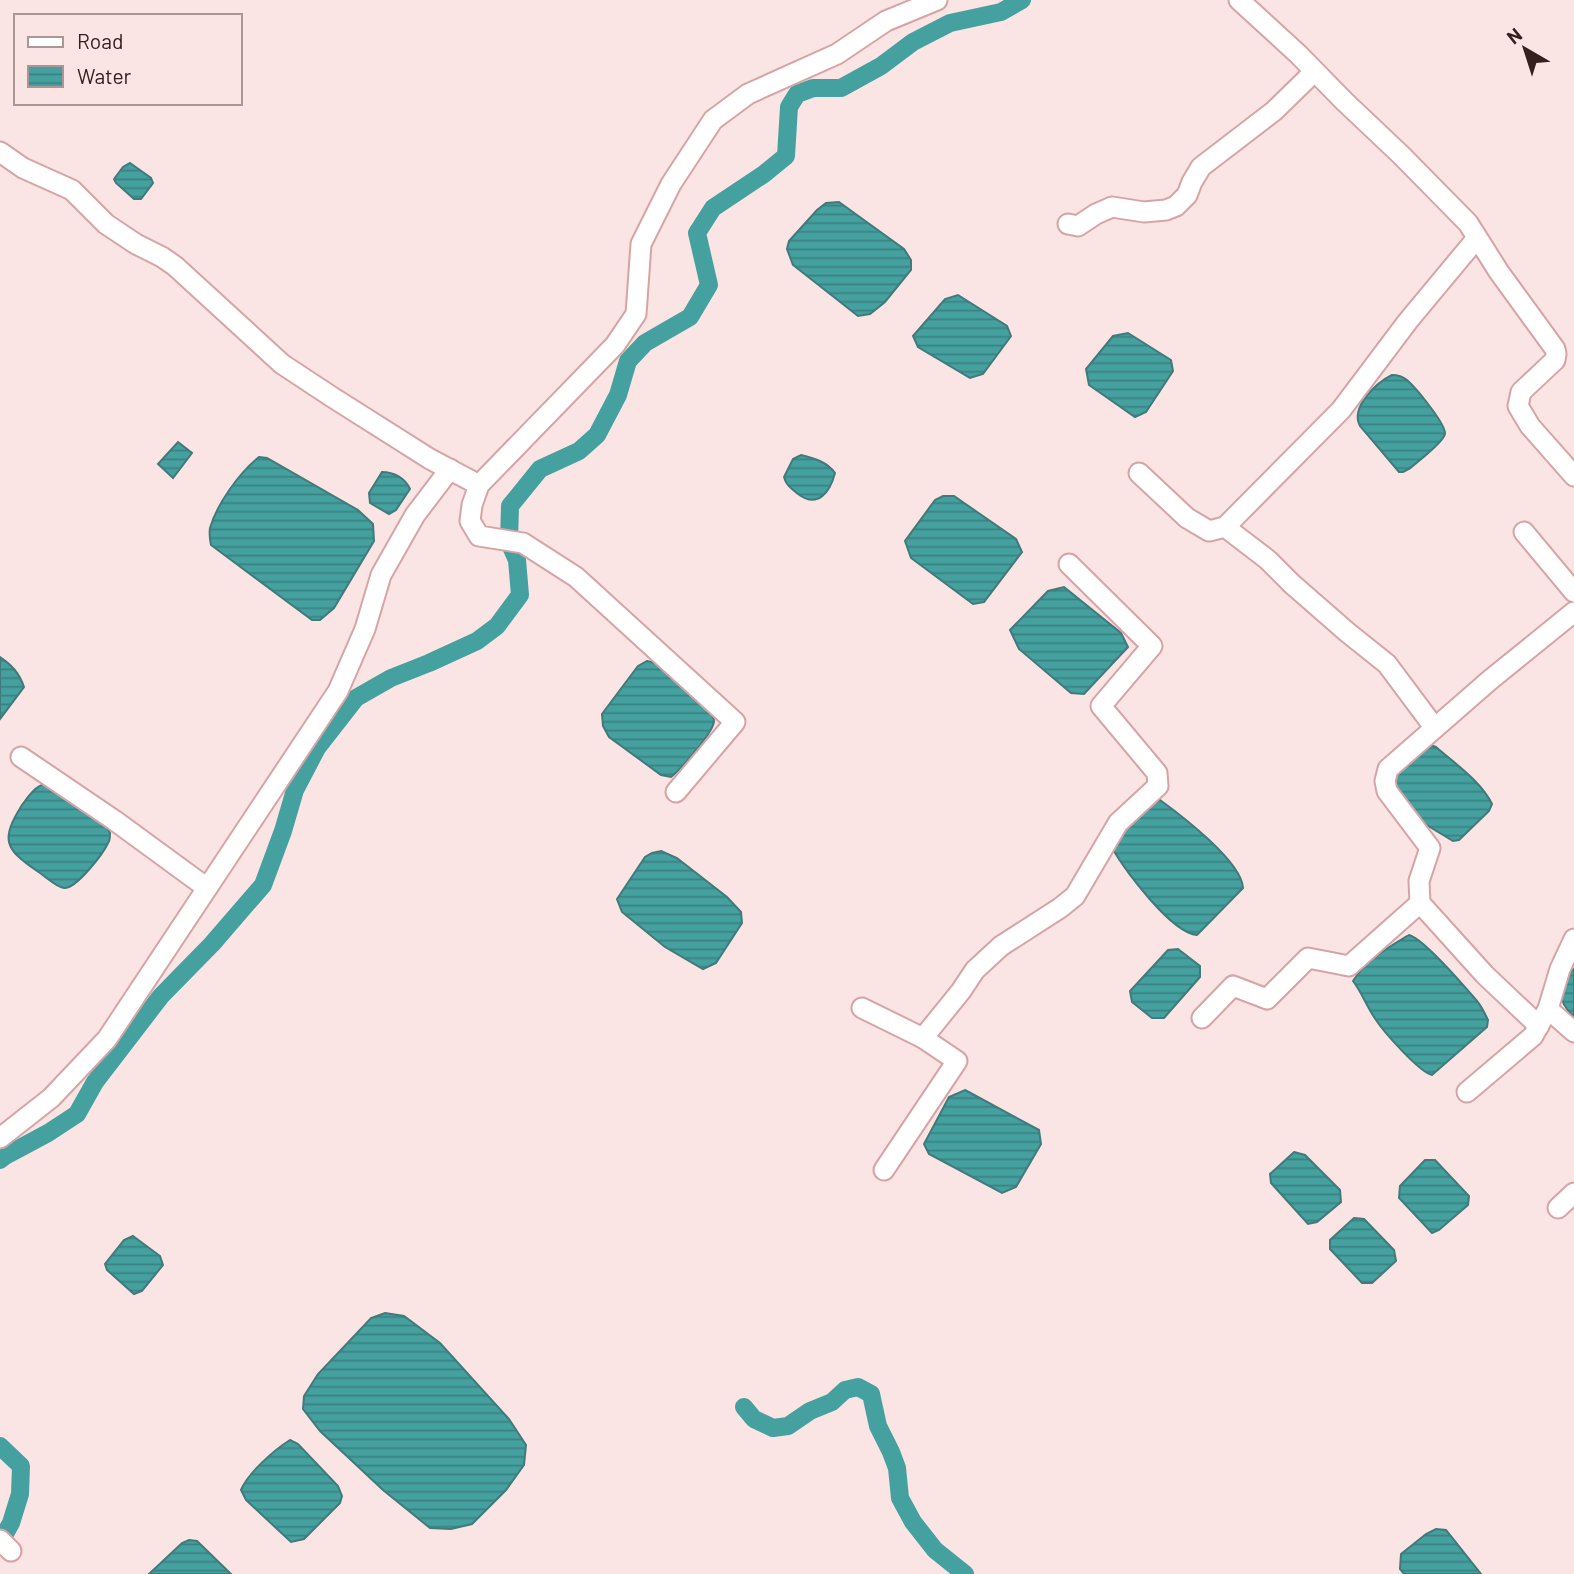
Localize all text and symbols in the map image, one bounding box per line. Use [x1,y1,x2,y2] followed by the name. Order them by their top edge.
[14,14,242,105] legend
[1490,14,1560,84] north arrow
[1502,22,1526,48] text: N
[77,28,123,53] text: Road
[77,63,132,88] text: Water

